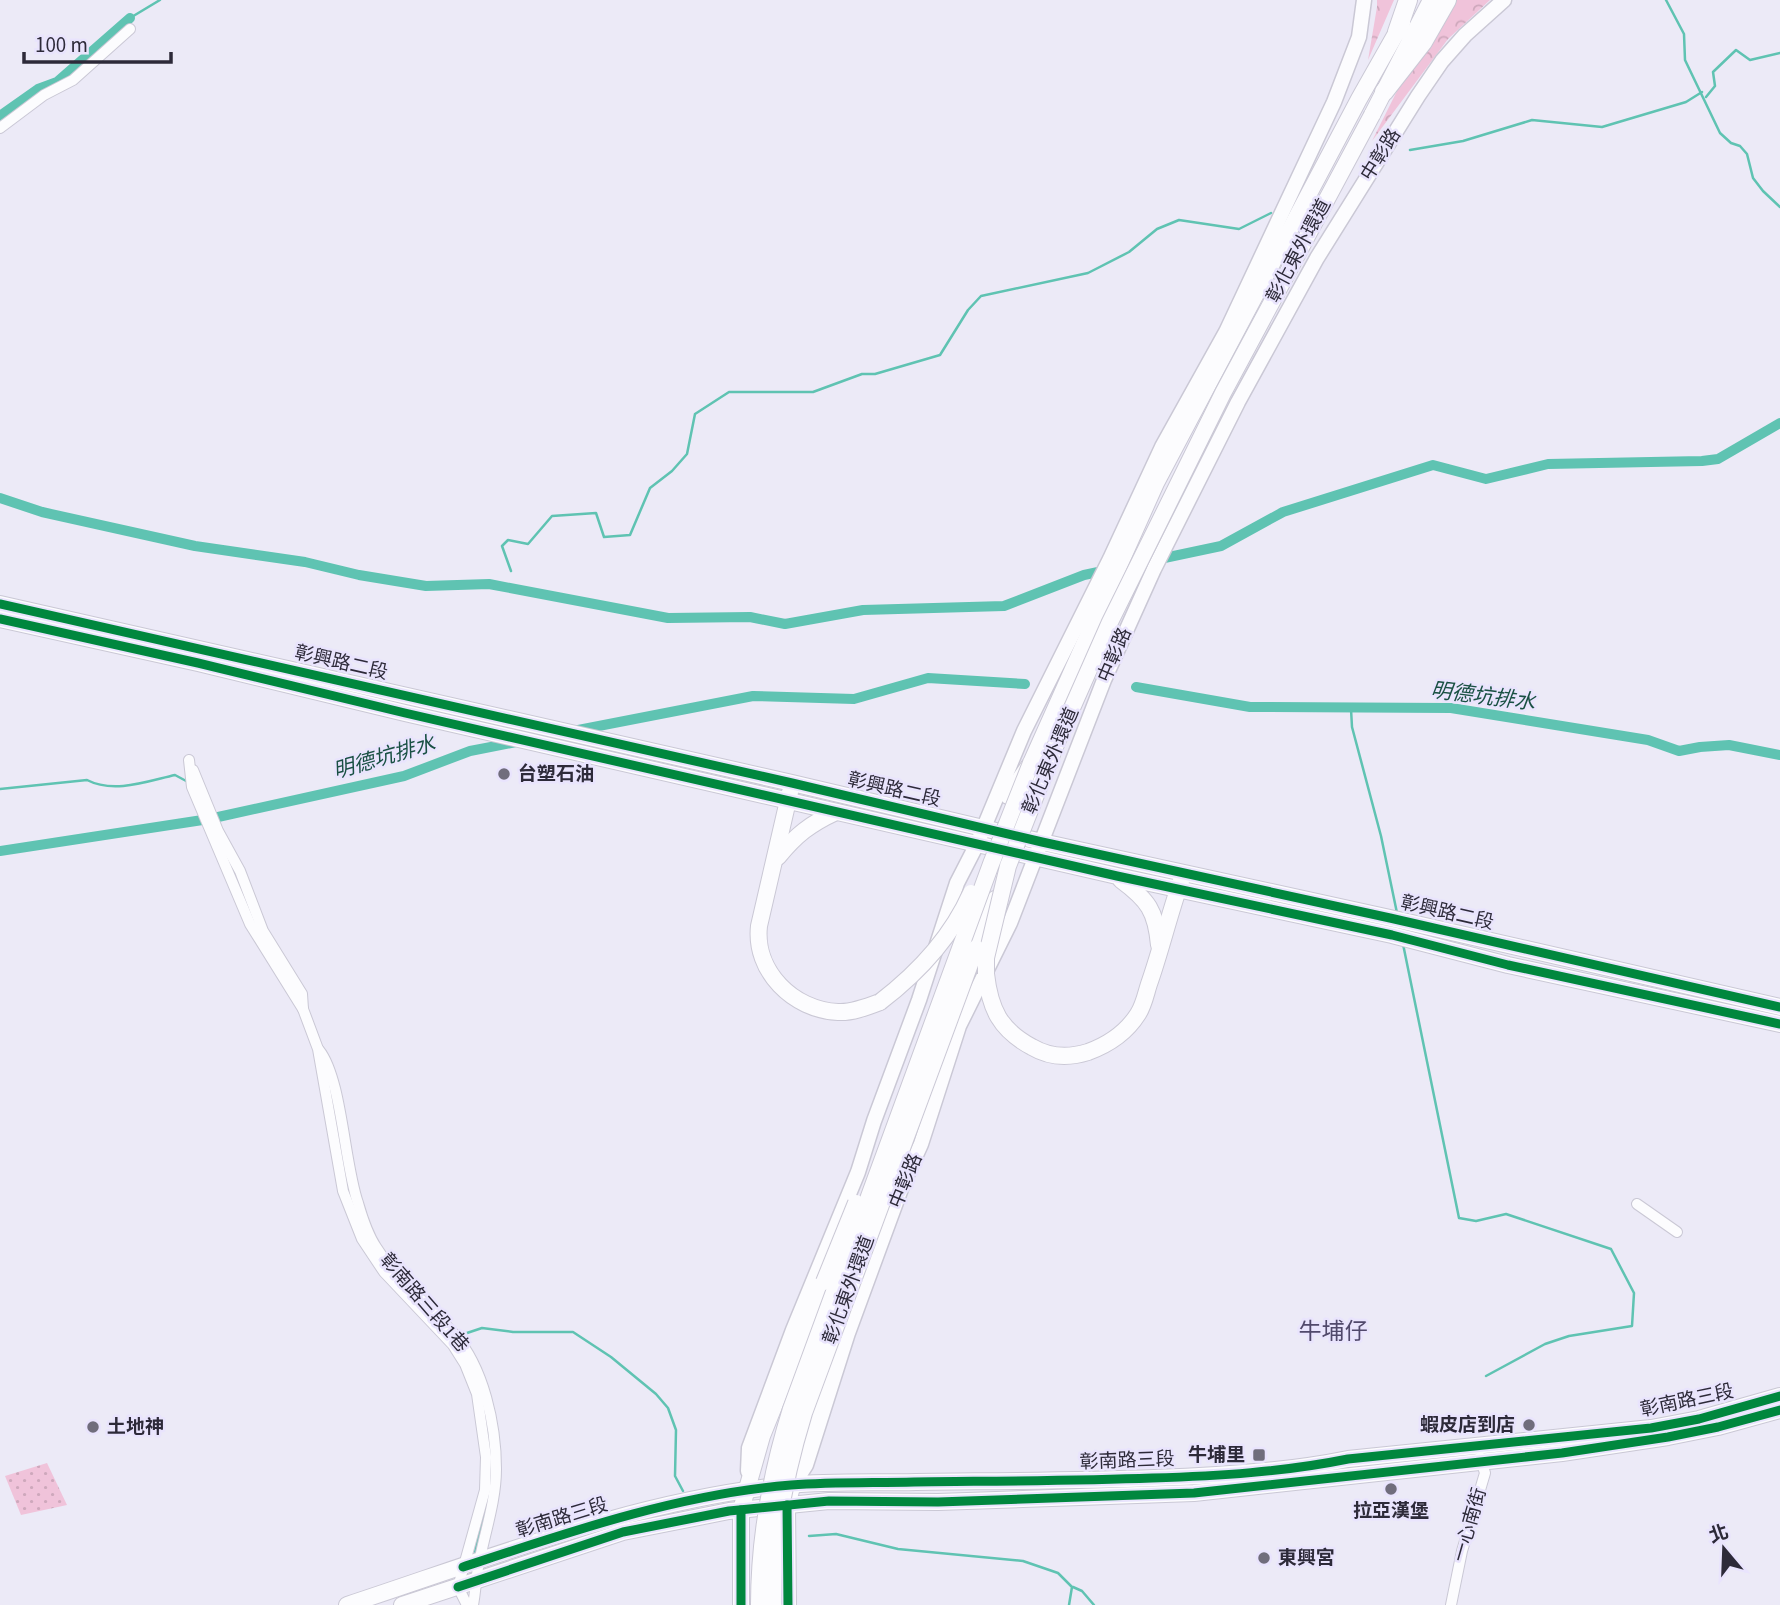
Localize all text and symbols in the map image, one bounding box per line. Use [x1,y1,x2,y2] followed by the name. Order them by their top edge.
[24,21,172,65] scale bar
[35,30,88,60] text: 100 m
[1354,124,1408,186] street label: 中彰路
[1260,194,1338,308] street label: 彰化東外環道
[1091,623,1139,687] street label: 中彰路
[292,639,390,687] street label: 彰興路二段
[1429,675,1538,717] water label: 明德坑排水
[1016,703,1086,819] street label: 彰化東外環道
[329,728,440,786] water label: 明德坑排水
[518,761,594,788] place label: 台塑石油
[496,766,512,782] marker: 台塑石油
[845,766,943,814] street label: 彰興路二段
[1398,889,1496,937] street label: 彰興路二段
[883,1150,929,1212] street label: 中彰路
[817,1232,881,1348] street label: 彰化東外環道
[373,1248,475,1358] street label: 彰南路三段1巷
[1299,1315,1368,1348] district label: 牛埔仔
[1638,1378,1736,1424] street label: 彰南路三段
[1420,1412,1515,1439] place label: 蝦皮店到店
[107,1414,164,1441] place label: 土地神
[1521,1417,1537,1433] marker: 蝦皮店到店
[85,1419,101,1435] marker: 土地神
[1188,1442,1245,1469] place label: 牛埔里
[1079,1446,1175,1476] street label: 彰南路三段
[1251,1447,1267,1463] marker: 牛埔里
[1383,1481,1399,1497] marker: 拉亞漢堡
[1447,1485,1493,1565] street label: 一心南街
[513,1491,611,1545] street label: 彰南路三段
[1353,1498,1429,1525] place label: 拉亞漢堡
[1689,1514,1759,1584] north arrow
[1706,1518,1732,1550] text: 北
[1278,1545,1335,1572] place label: 東興宮
[1256,1550,1272,1566] marker: 東興宮

